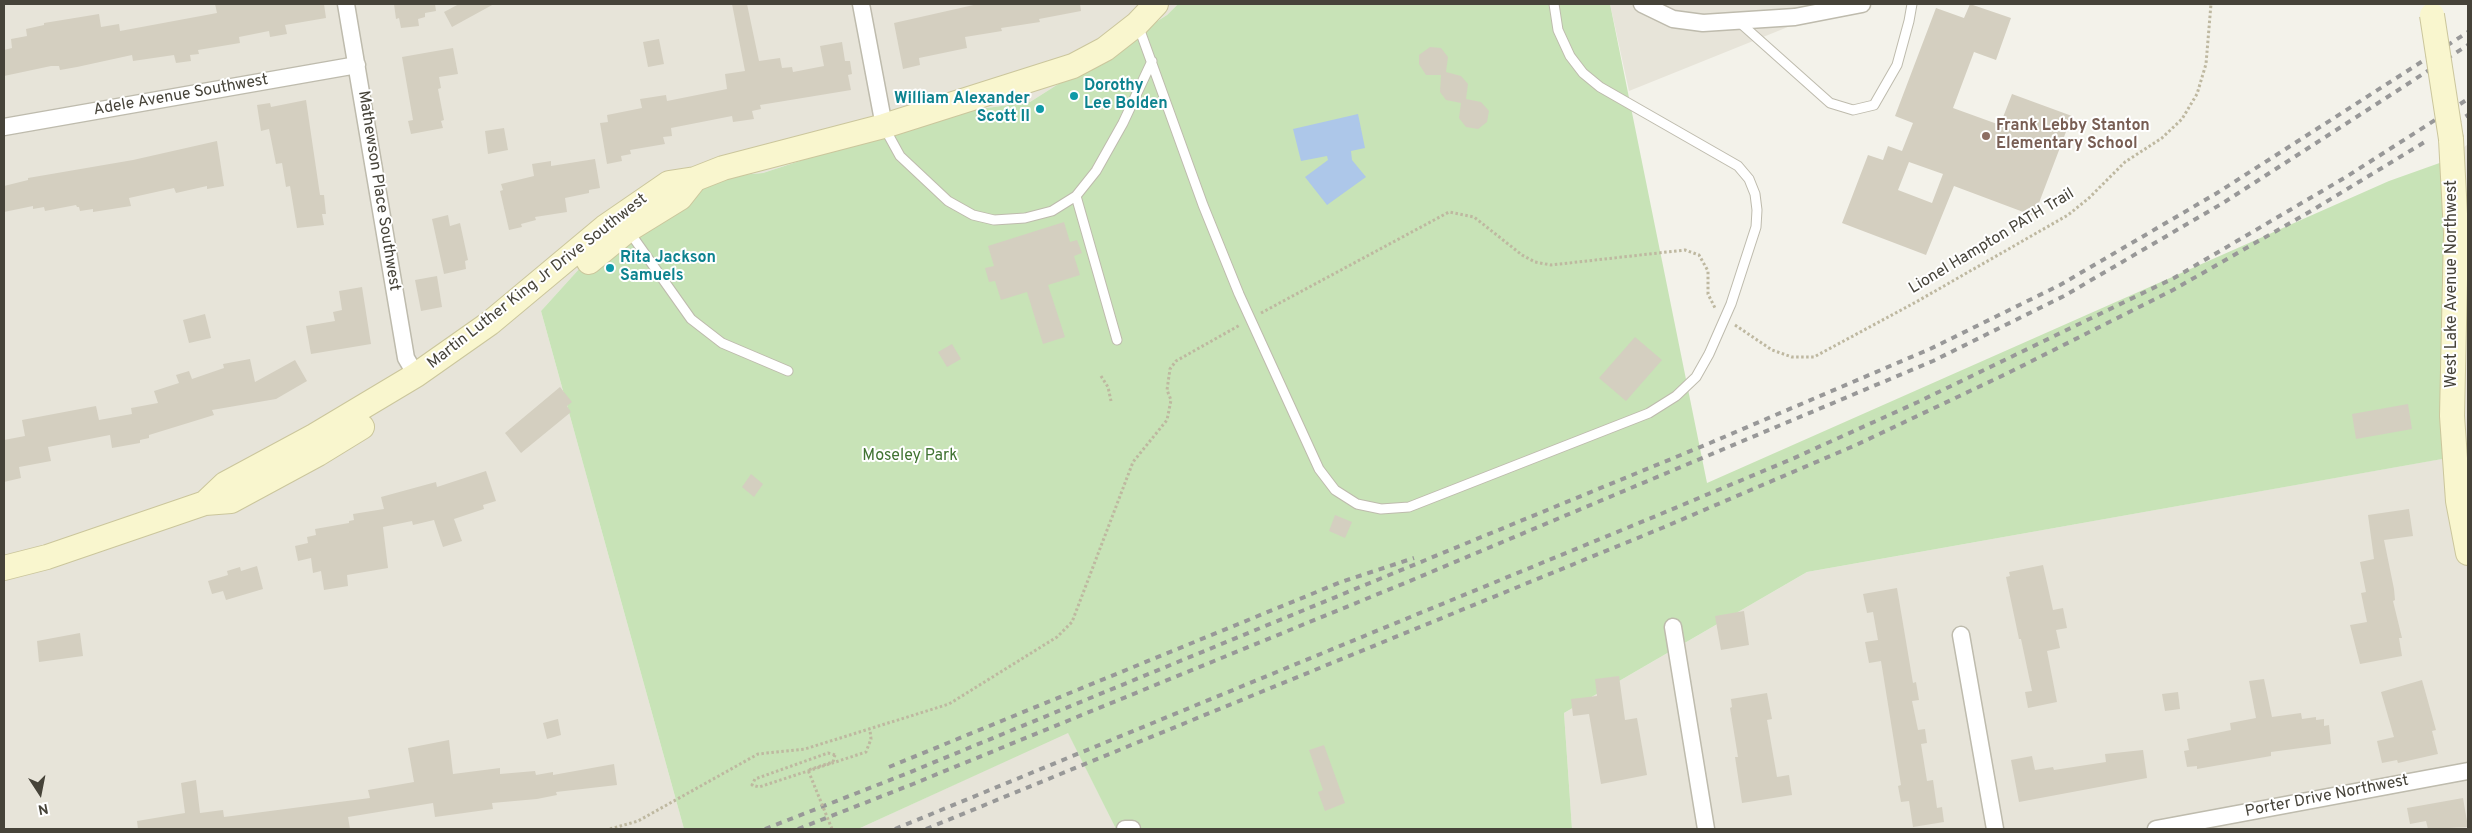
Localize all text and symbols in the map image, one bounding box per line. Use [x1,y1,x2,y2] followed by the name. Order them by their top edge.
[92,71,270,121] street label: Adele Avenue Southwest
[1084,77,1168,115] place label: Dorothy Lee Bolden
[353,89,403,293] street label: Mathewson Place Southwest
[894,90,1030,128] place label: William Alexander Scott II
[1068,90,1080,102] marker: Dorothy Lee Bolden
[1034,103,1046,115] marker: William Alexander Scott II
[1996,117,2150,155] place label: Frank Lebby Stanton Elementary School
[1980,130,1992,142] marker: Frank Lebby Stanton Elementary School
[2443,180,2463,388] street label: West Lake Avenue Northwest
[1906,185,2078,299] street label: Lionel Hampton PATH Trail
[424,190,652,374] street label: Martin Luther King Jr Drive Southwest
[620,249,716,287] place label: Rita Jackson Samuels
[604,262,616,274] marker: Rita Jackson Samuels
[862,447,958,467] park label: Moseley Park
[15,768,65,818] north arrow
[2244,772,2410,822] street label: Porter Drive Northwest
[36,799,50,818] text: N

